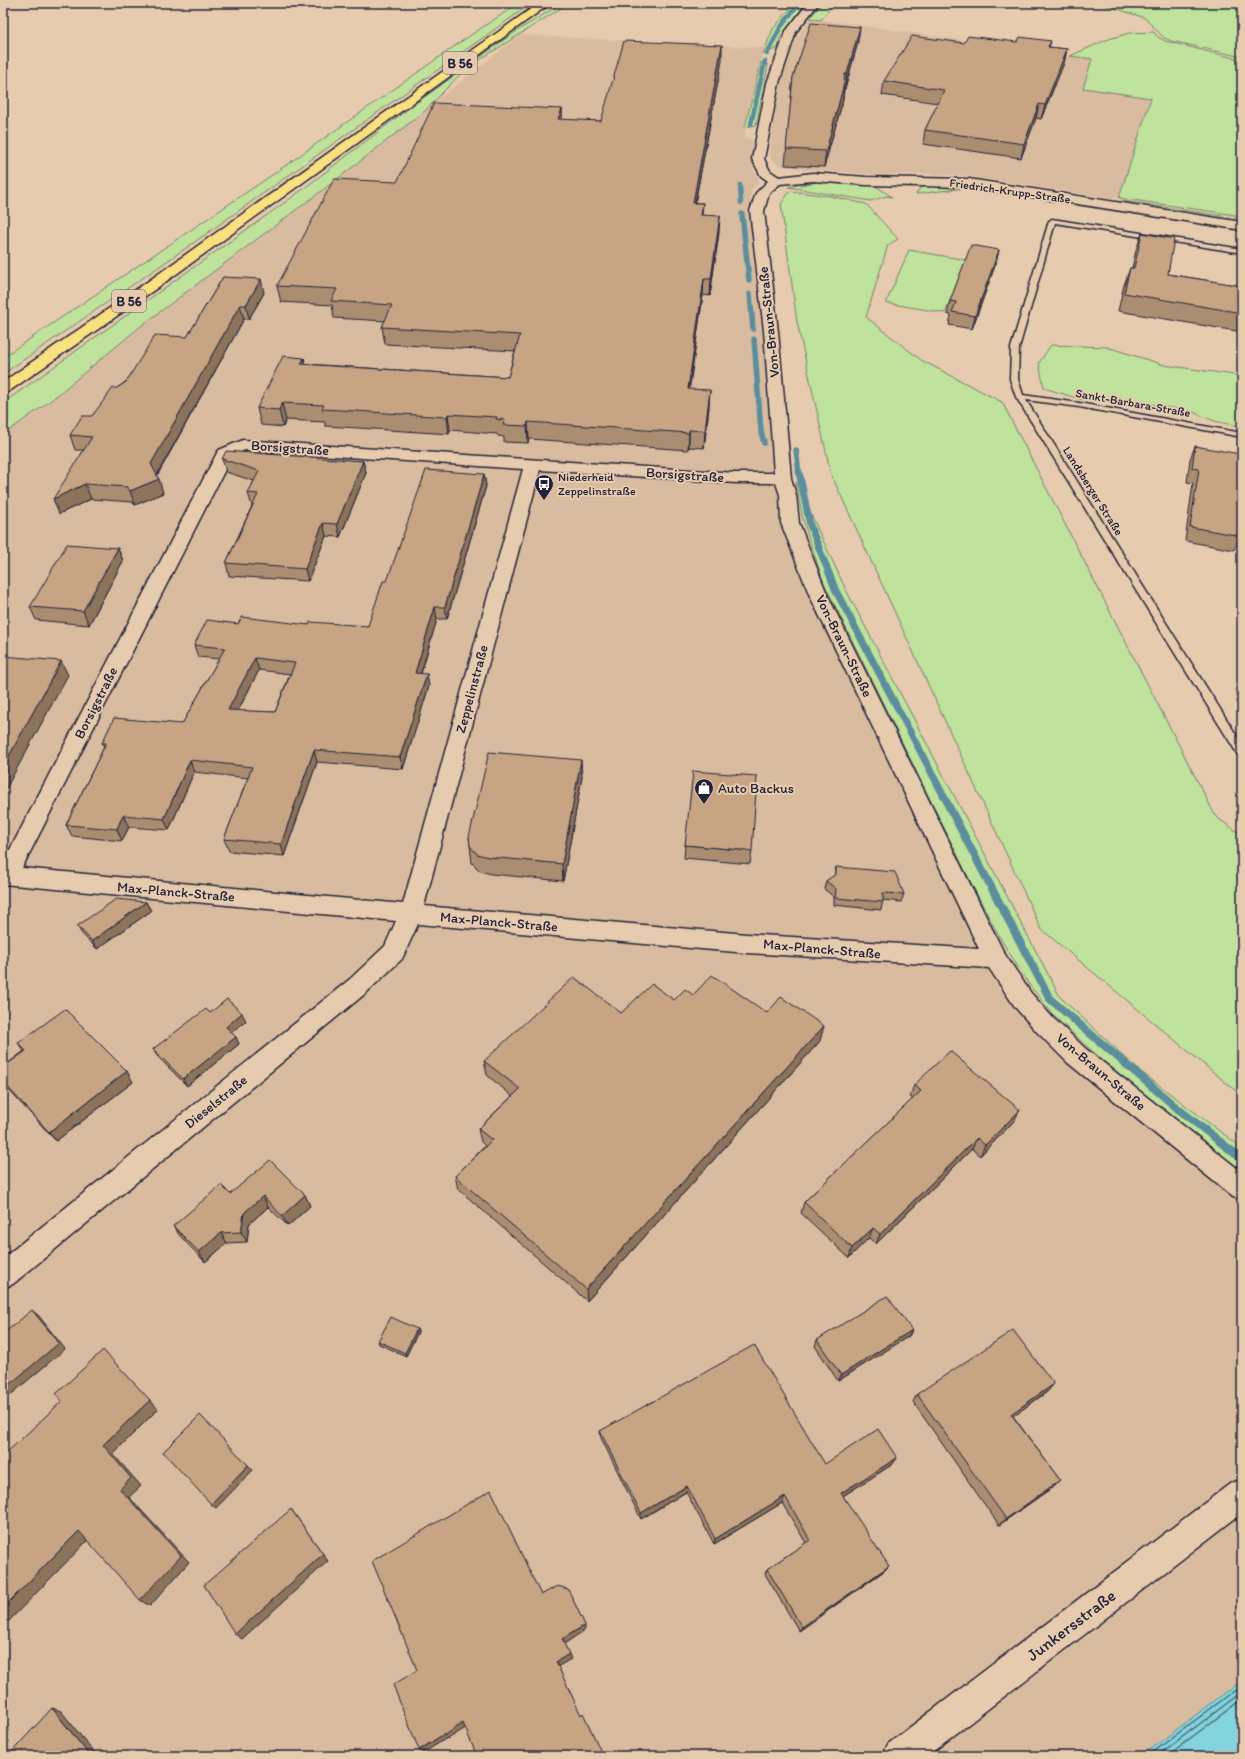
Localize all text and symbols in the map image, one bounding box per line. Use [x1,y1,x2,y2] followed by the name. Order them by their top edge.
[443,52,477,74] road number: B 56
[949,176,1072,206] street label: Friedrich-Krupp-Straße
[755,265,783,378] street label: Von-Braun-Straße
[112,290,146,312] road number: B 56
[1074,386,1192,420] street label: Sankt-Barbara-Straße
[250,437,330,459] street label: Borsigstraße
[1060,444,1126,538] street label: Landsberger Straße
[645,464,725,486] street label: Borsigstraße
[558,470,636,498] place label: Niederheid Zeppelinstraße
[533,473,555,501] bus stop icon: Niederheid Zeppelinstraße
[812,592,876,700] street label: Von-Braun-Straße
[452,643,492,735] street label: Zeppelinstraße
[71,664,121,742] street label: Borsigstraße
[693,777,715,805] shop icon: Auto Backus
[718,780,794,797] place label: Auto Backus
[116,878,236,906] street label: Max-Planck-Straße
[439,908,559,936] street label: Max-Planck-Straße
[762,935,882,963] street label: Max-Planck-Straße
[1053,1030,1149,1115] street label: Von-Braun-Straße
[181,1071,251,1132] street label: Dieselstraße
[1023,1585,1119,1665] street label: Junkersstraße

